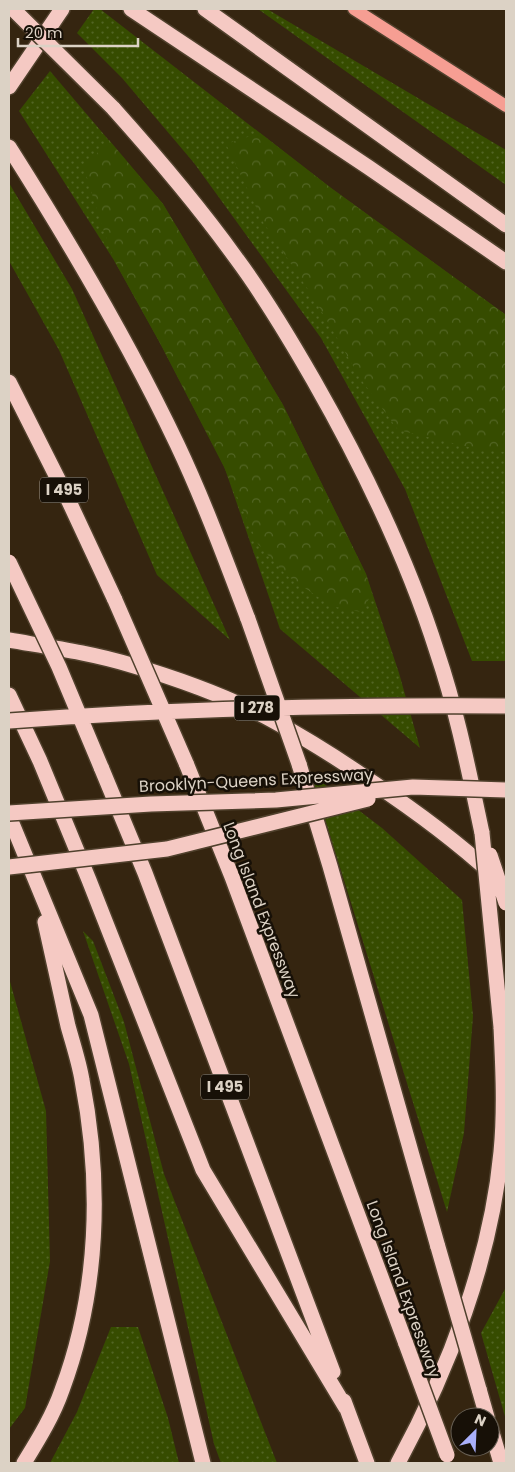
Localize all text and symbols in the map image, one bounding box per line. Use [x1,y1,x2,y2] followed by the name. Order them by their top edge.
[18,15,138,47] scale bar
[25,22,63,43] text: 20 m
[40,478,88,502] road number: I 495
[234,696,280,720] road number: I 278
[138,763,374,798] street label: Brooklyn-Queens Expressway
[217,819,306,1002] street label: Long Island Expressway
[201,1074,249,1100] road number: I 495
[361,1197,446,1381] street label: Long Island Expressway
[450,1407,500,1457] north arrow
[471,1409,489,1431] text: N

